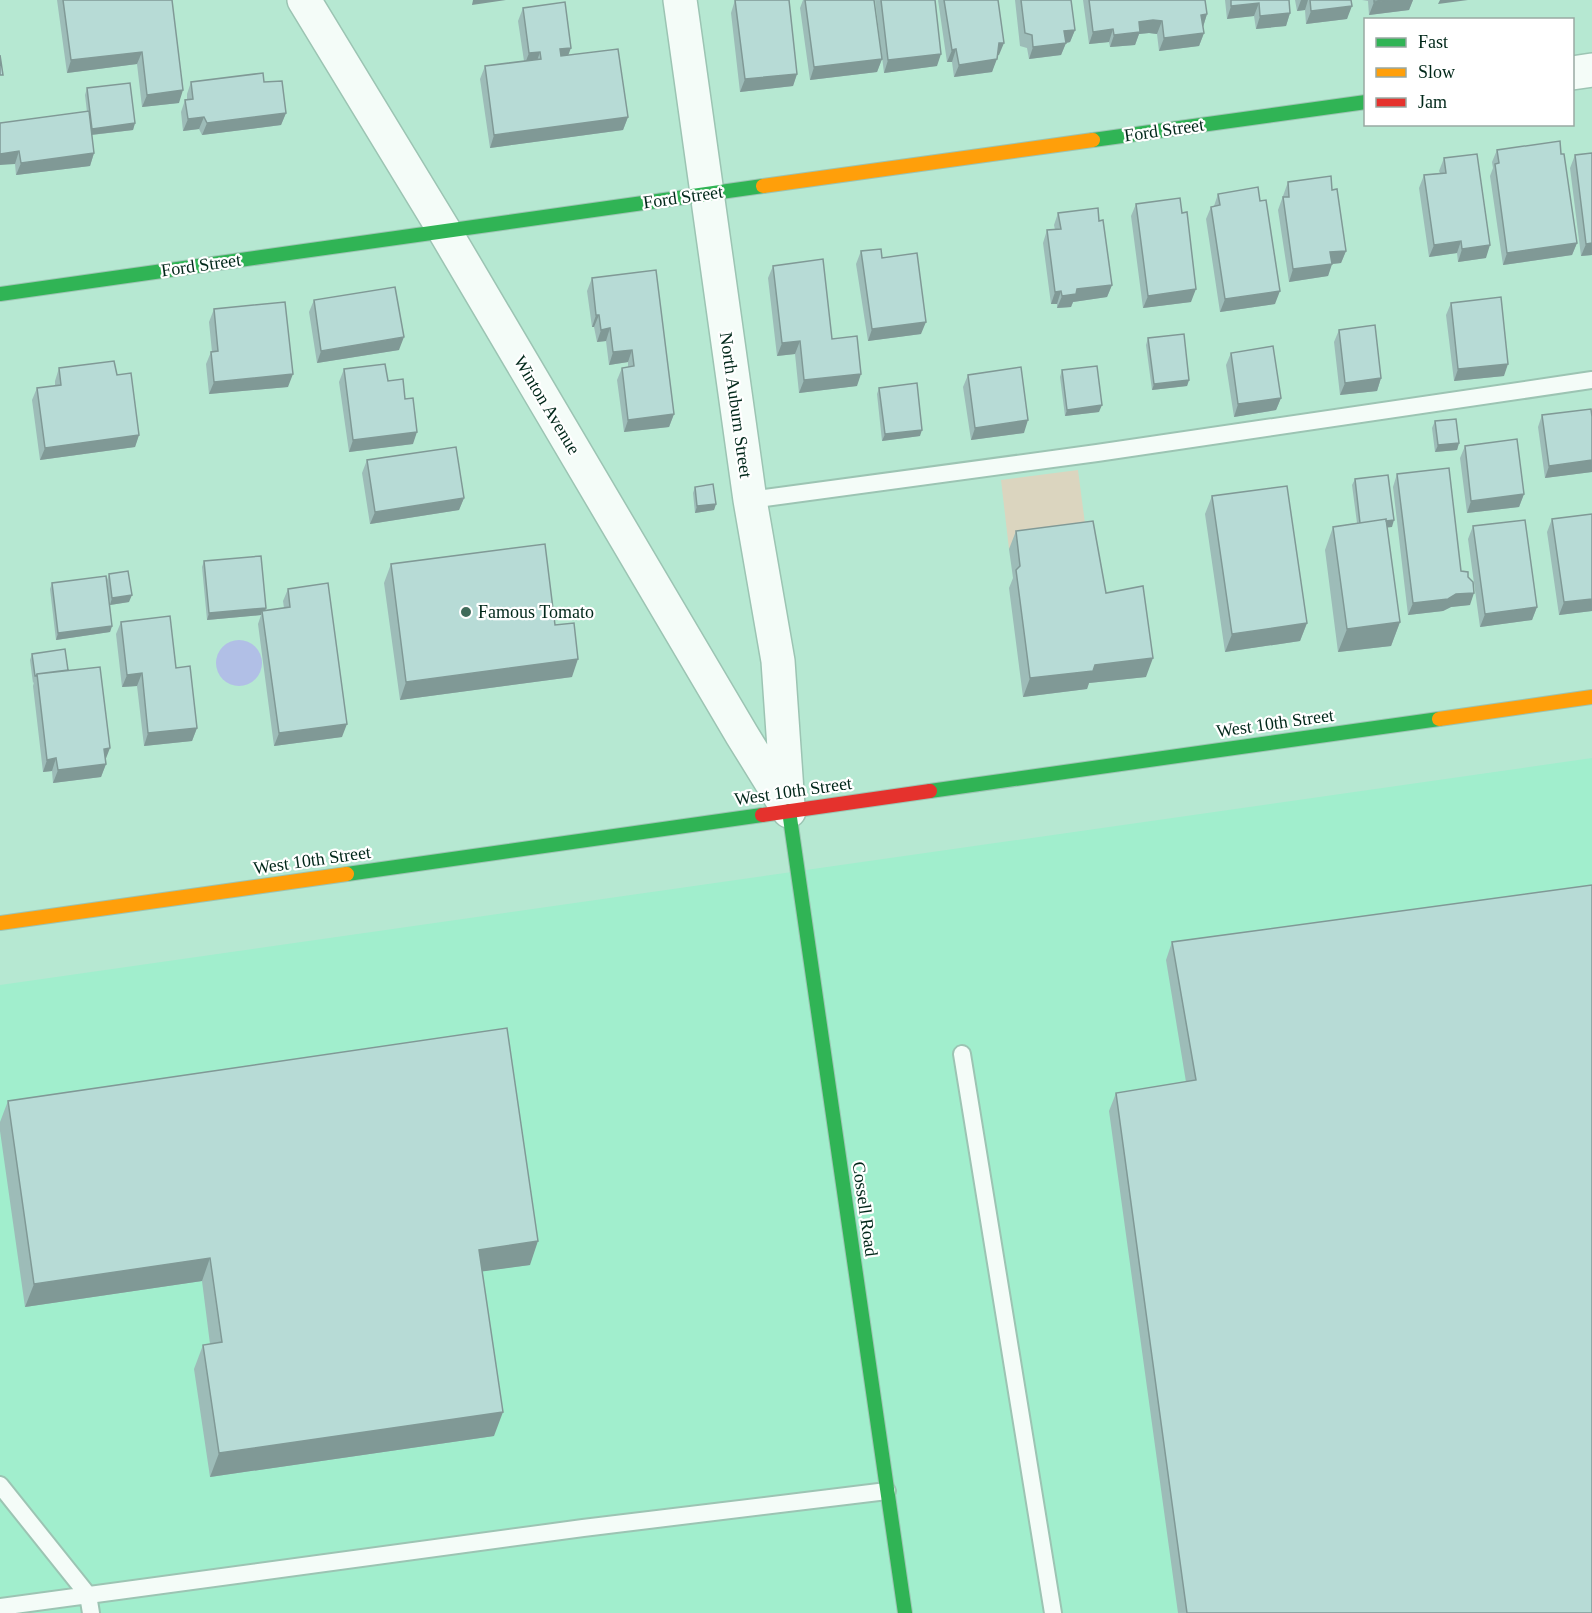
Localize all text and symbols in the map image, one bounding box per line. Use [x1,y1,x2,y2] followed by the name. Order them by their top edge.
[1364,18,1574,126] legend
[1418,32,1448,52] text: Fast
[1418,62,1455,82] text: Slow
[1418,92,1447,112] text: Jam
[1123,114,1205,146] street label: Ford Street
[642,181,724,213] street label: Ford Street
[160,249,242,281] street label: Ford Street
[716,331,756,479] street label: North Auburn Street
[510,352,584,458] street label: Winton Avenue
[478,602,594,622] place label: Famous Tomato
[459,605,473,619] marker: Famous Tomato
[1215,705,1335,741] street label: West 10th Street
[733,773,853,809] street label: West 10th Street
[252,842,372,878] street label: West 10th Street
[848,1160,882,1258] street label: Cossell Road

